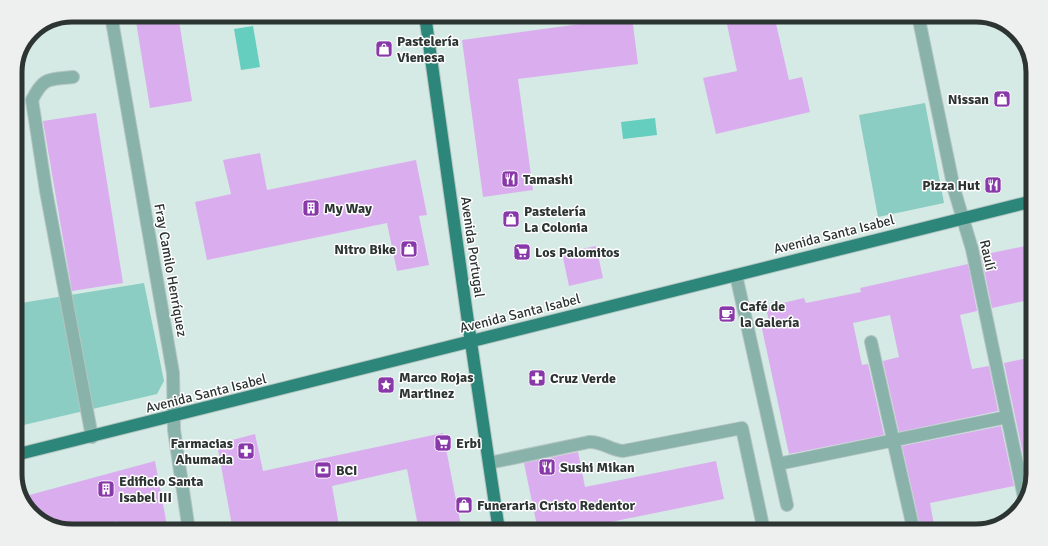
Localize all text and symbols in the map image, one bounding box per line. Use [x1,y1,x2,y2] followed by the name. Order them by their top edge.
[397,33,459,66] place label: Pastelería Vienesa
[374,39,394,59] shop icon: Pastelería Vienesa
[992,89,1012,109] shop icon: Nissan
[948,91,989,108] place label: Nissan
[500,169,520,189] restaurant icon: Tamashi
[523,171,573,188] place label: Tamashi
[983,175,1003,195] restaurant icon: Pizza Hut
[922,177,981,194] place label: Pizza Hut
[457,195,488,299] street label: Avenida Portugal
[301,198,321,218] building icon: My Way
[324,200,372,217] place label: My Way
[150,202,191,338] street label: Fray Camilo Henríquez
[524,203,588,236] place label: Pastelería La Colonia
[501,209,521,229] shop icon: Pastelería La Colonia
[772,211,896,258] street label: Avenida Santa Isabel
[976,238,999,272] street label: Raulí
[399,239,419,259] shop icon: Nitro Bike
[334,241,396,258] place label: Nitro Bike
[512,242,532,262] supermarket icon: Los Palomitos
[535,244,620,261] place label: Los Palomitos
[458,290,582,337] street label: Avenida Santa Isabel
[740,298,799,331] place label: Café de la Galería
[717,304,737,324] cafe icon: Café de la Galería
[527,368,547,388] pharmacy icon: Cruz Verde
[399,369,473,402] place label: Marco Rojas Martinez
[144,370,268,417] street label: Avenida Santa Isabel
[550,370,616,387] place label: Cruz Verde
[376,375,396,395] place icon: Marco Rojas Martinez
[433,433,453,453] supermarket icon: Erbi
[171,435,233,468] place label: Farmacias Ahumada
[456,435,481,452] place label: Erbi
[236,441,256,461] pharmacy icon: Farmacias Ahumada
[537,457,557,477] restaurant icon: Sushi Mikan
[560,459,635,476] place label: Sushi Mikan
[313,460,333,480] bank icon: BCI
[336,462,357,479] place label: BCI
[119,473,203,506] place label: Edificio Santa Isabel III
[96,479,116,499] building icon: Edificio Santa Isabel III
[454,495,474,515] shop icon: Funeraria Cristo Redentor
[477,497,635,514] place label: Funeraria Cristo Redentor

